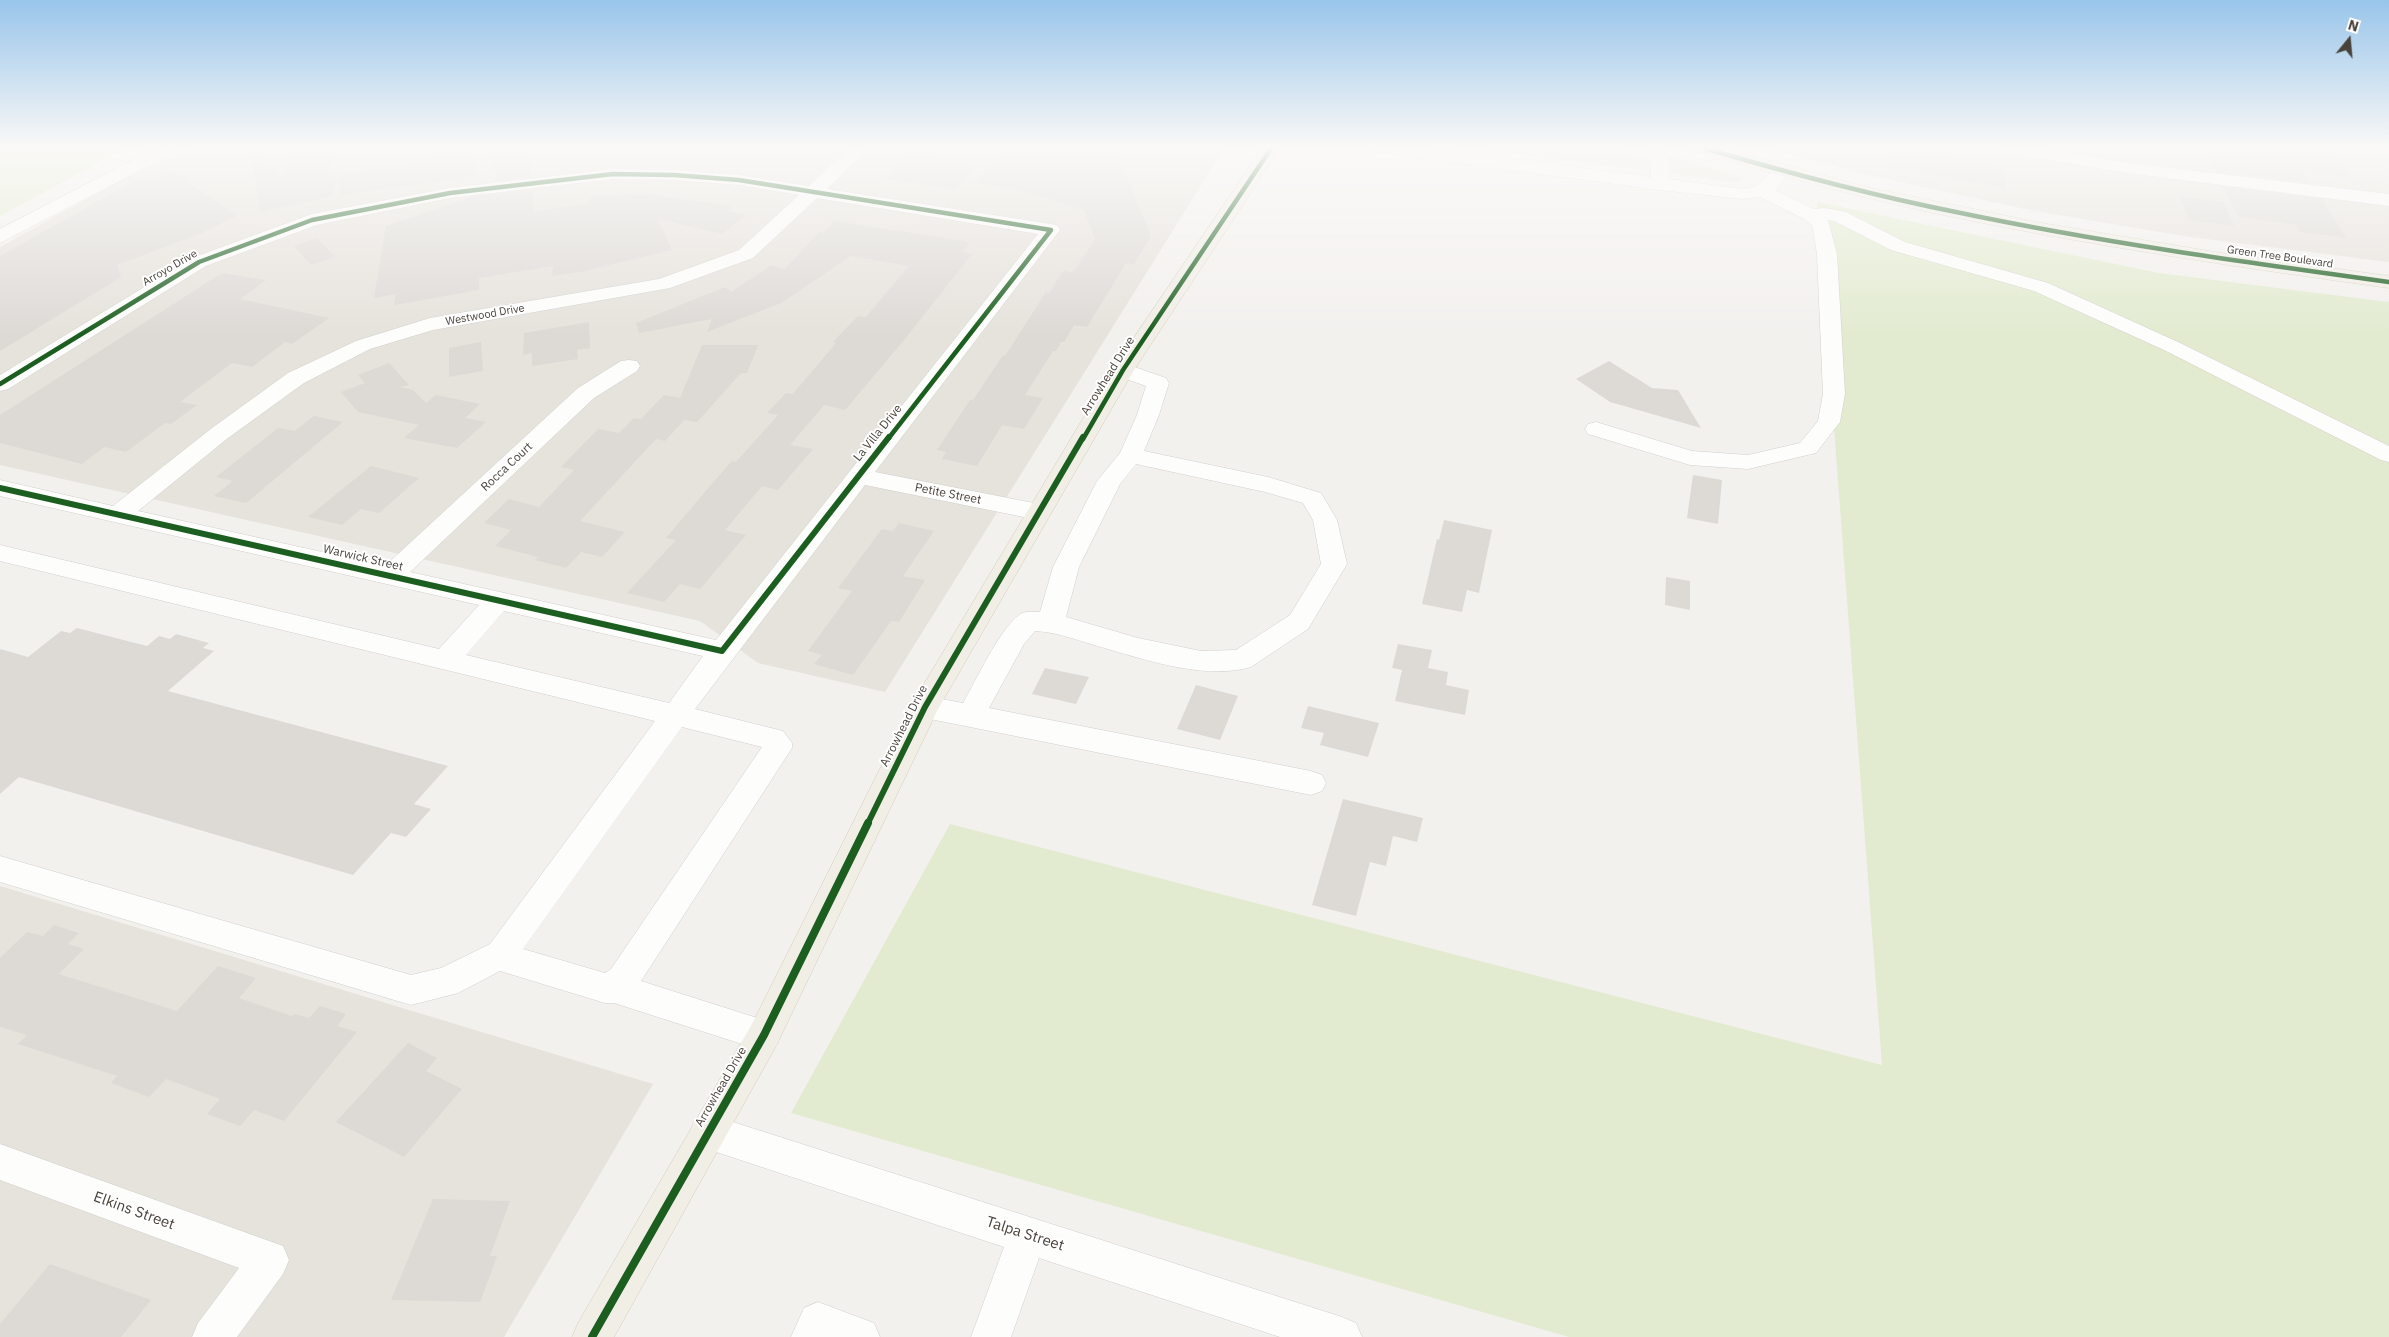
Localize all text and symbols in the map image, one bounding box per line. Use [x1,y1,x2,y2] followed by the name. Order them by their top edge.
[2324,15,2374,65] north arrow
[2346,16,2361,36] text: N
[2226,243,2334,271] street label: Green Tree Boulevard
[140,247,200,289] street label: Arroyo Drive
[444,302,526,328] street label: Westwood Drive
[1078,334,1138,418] street label: Arrowhead Drive
[851,402,905,464] street label: La Villa Drive
[478,440,536,494] street label: Rocca Court
[914,481,982,507] street label: Petite Street
[322,542,404,574] street label: Warwick Street
[877,683,931,769] street label: Arrowhead Drive
[692,1045,750,1129] street label: Arrowhead Drive
[91,1188,177,1234] street label: Elkins Street
[984,1213,1066,1255] street label: Talpa Street

